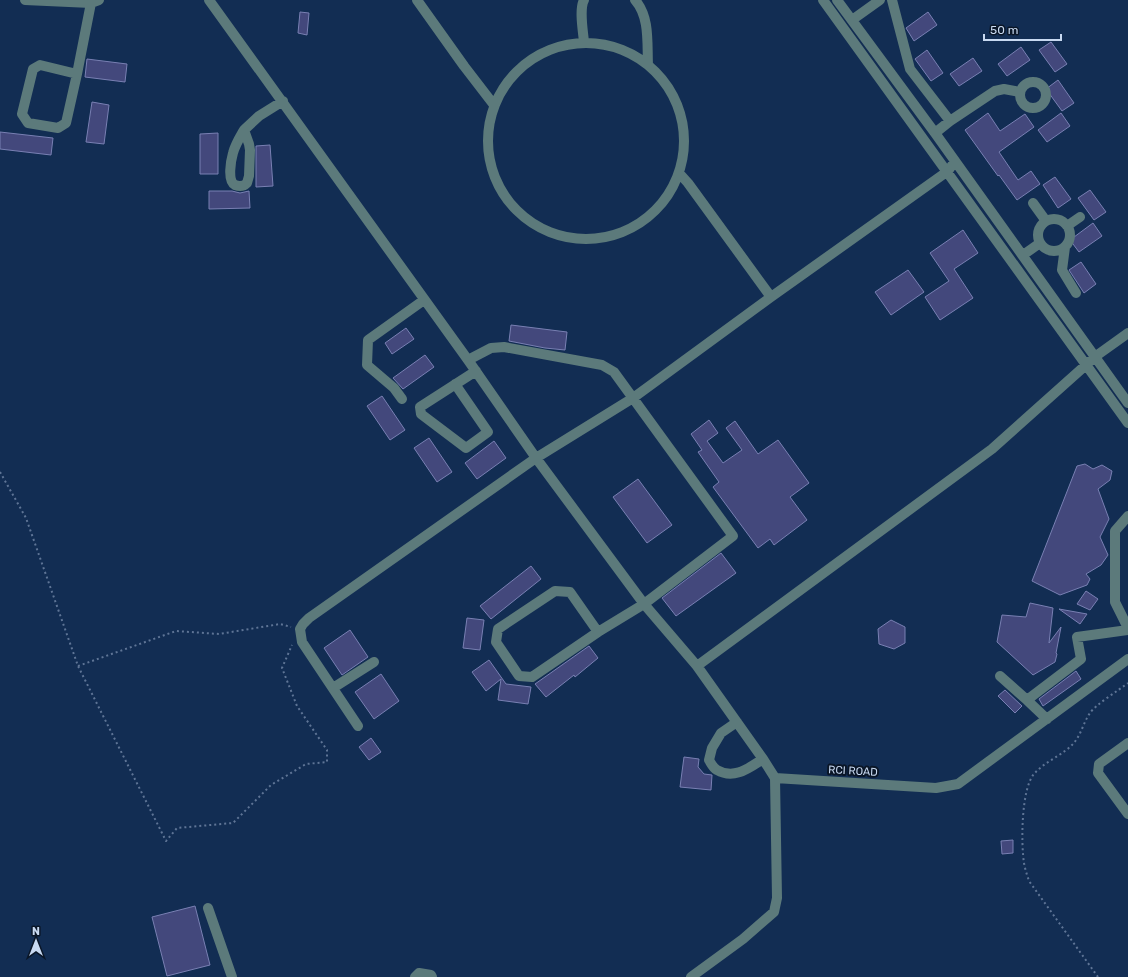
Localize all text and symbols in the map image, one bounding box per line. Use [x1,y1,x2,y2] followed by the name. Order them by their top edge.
[984,16,1061,42] scale bar
[990,23,1018,37] text: 50 m
[828,763,878,779] street label: RCI ROAD
[16,921,56,961] north arrow
[32,925,40,938] text: N

